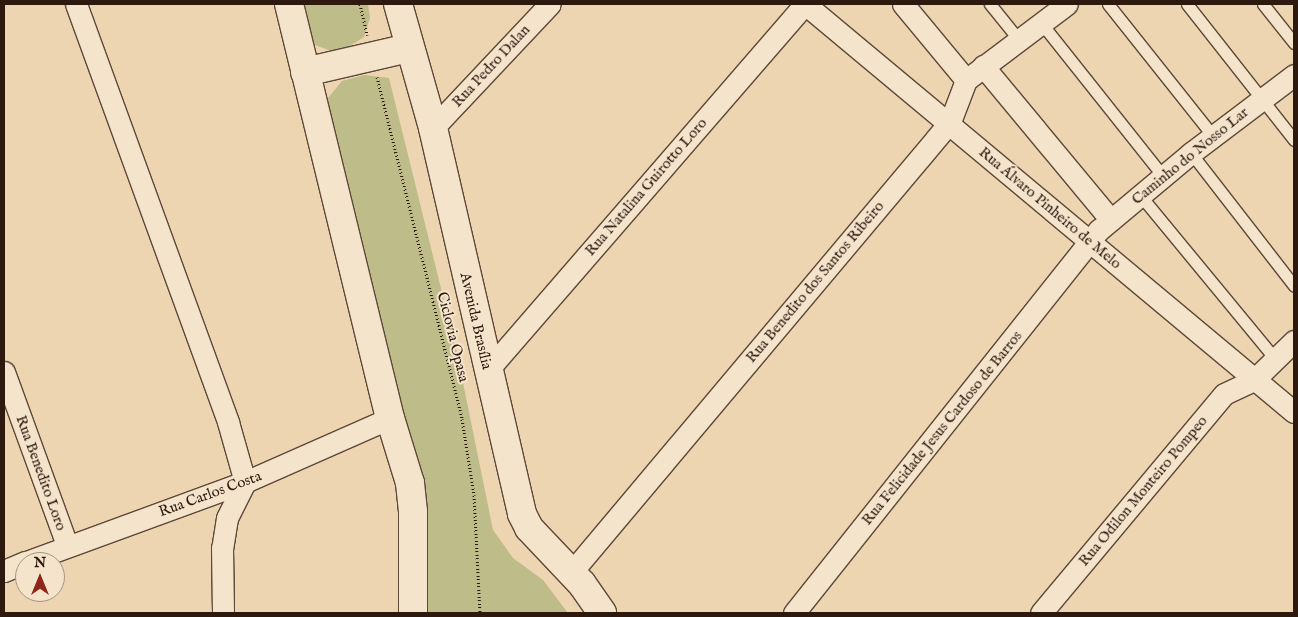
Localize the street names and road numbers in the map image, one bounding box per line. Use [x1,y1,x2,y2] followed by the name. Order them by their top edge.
[448,21,534,111] street label: Rua Pedro Dalan
[1128,103,1252,209] street label: Caminho do Nosso Lar
[581,114,711,260] street label: Rua Natalina Guirotto Loro
[975,143,1125,273] street label: Rua Álvaro Pinheiro de Melo
[742,198,888,366] street label: Rua Benedito dos Santos Ribeiro
[456,271,496,371] street label: Avenida Brasília
[433,290,473,384] street label: Ciclovia Opasa
[858,327,1026,529] street label: Rua Felicidade Jesus Cardoso de Barros
[1075,412,1211,570] street label: Rua Odilon Monteiro Pompeo
[12,413,70,533] street label: Rua Benedito Loro
[156,467,264,521] street label: Rua Carlos Costa

